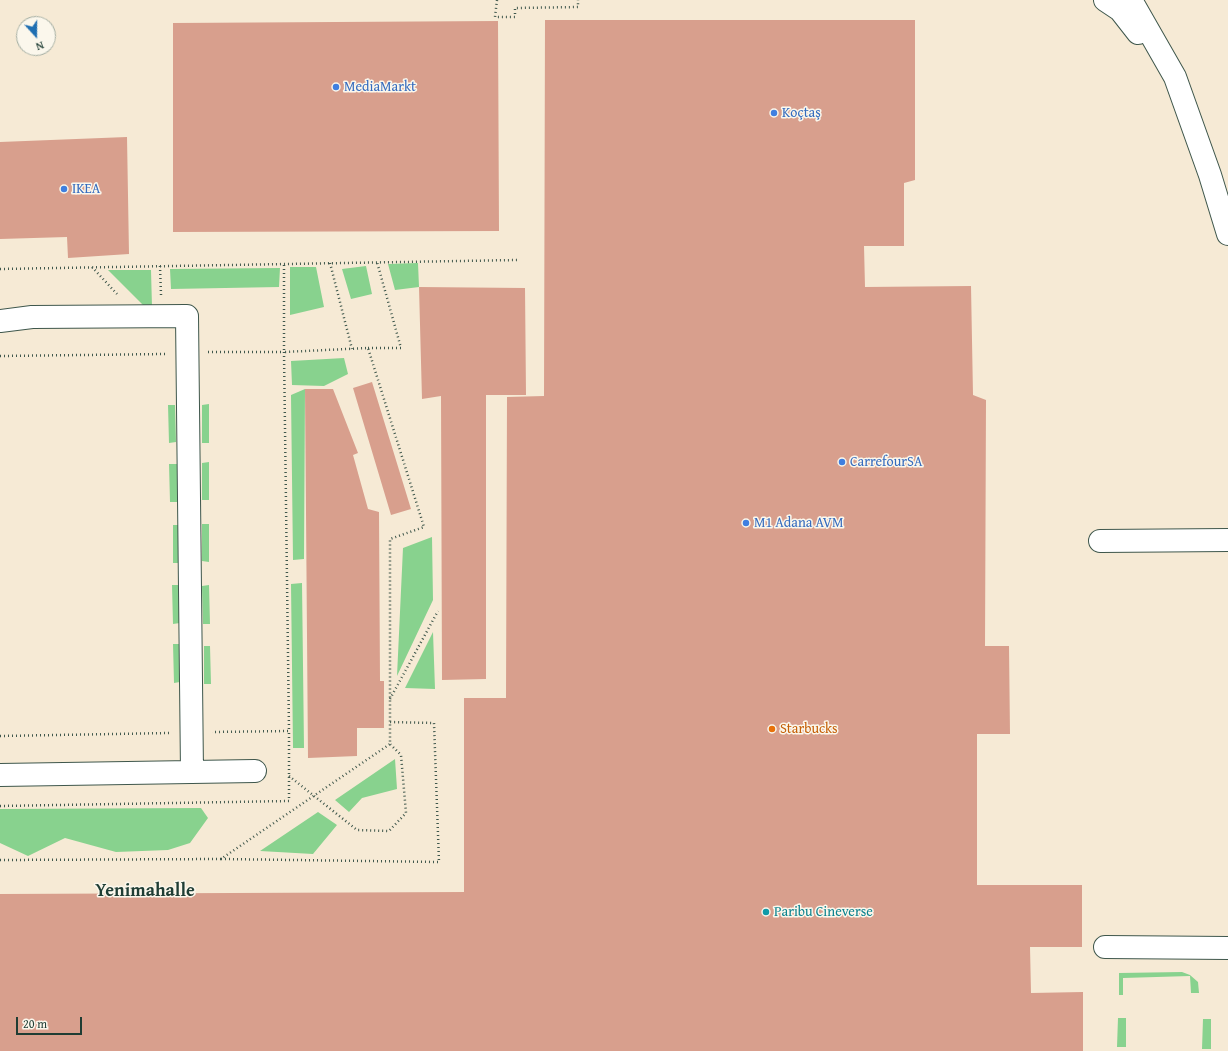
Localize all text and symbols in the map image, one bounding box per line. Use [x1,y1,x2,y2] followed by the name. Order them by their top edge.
[16,16,56,56] north arrow
[34,37,46,55] text: N
[344,79,416,95] place label: MediaMarkt
[331,82,341,92] marker: MediaMarkt
[782,105,821,121] place label: Koçtaş
[769,108,779,118] marker: Koçtaş
[72,181,100,197] place label: IKEA
[59,184,69,194] marker: IKEA
[850,454,922,470] place label: CarrefourSA
[837,457,847,467] marker: CarrefourSA
[754,515,843,531] place label: M1 Adana AVM
[741,518,751,528] marker: M1 Adana AVM
[780,721,838,737] place label: Starbucks
[767,724,777,734] marker: Starbucks
[95,880,195,902] district label: Yenimahalle
[774,904,873,920] place label: Paribu Cineverse
[761,907,771,917] marker: Paribu Cineverse
[18,1009,84,1035] scale bar
[23,1015,47,1032] text: 20 m

